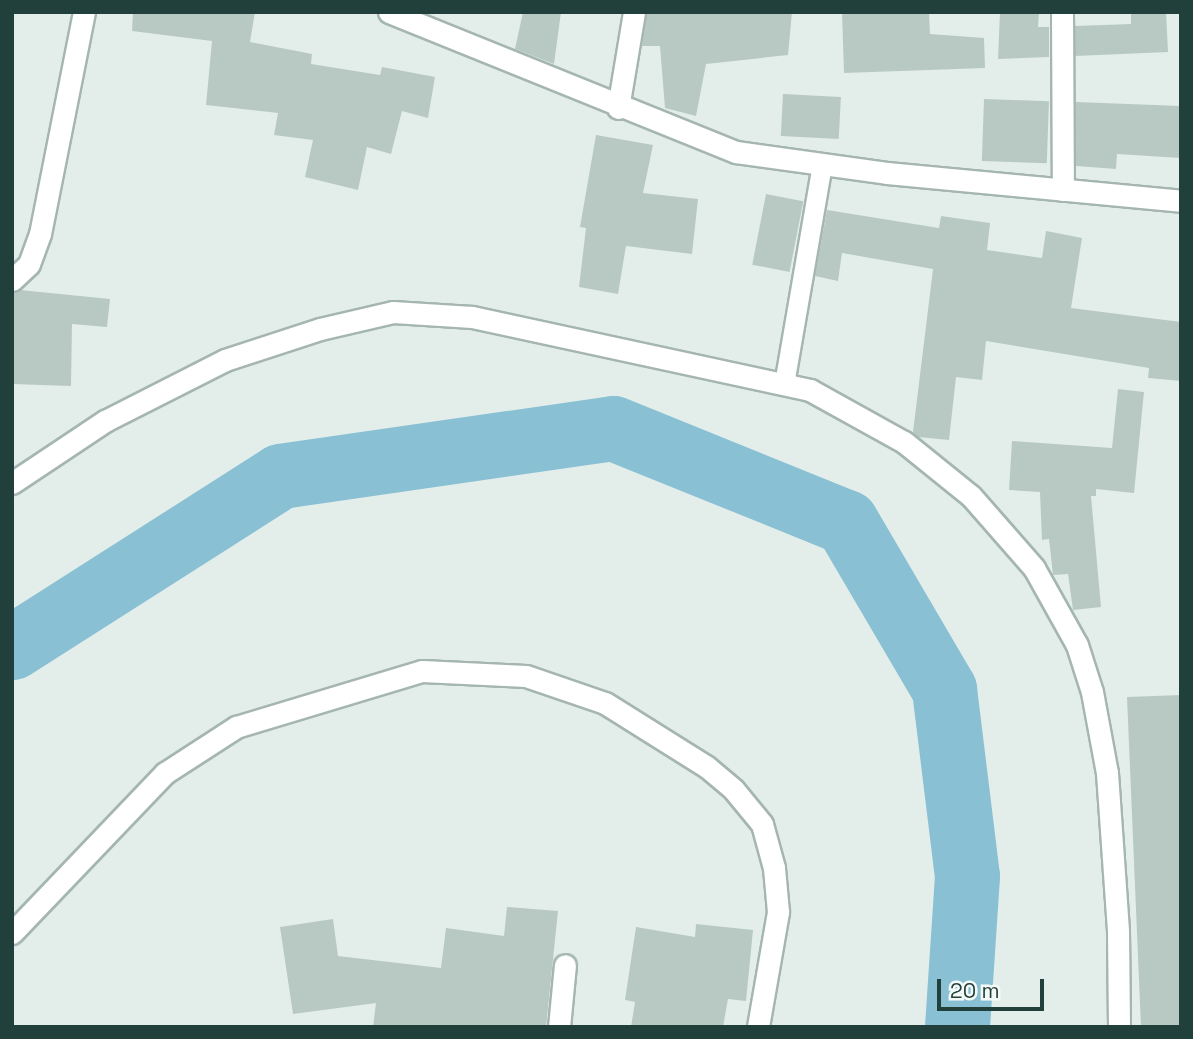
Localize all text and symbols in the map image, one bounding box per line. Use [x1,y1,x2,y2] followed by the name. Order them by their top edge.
[941,965,1048,1009] scale bar
[950,977,1000,1004] text: 20 m

